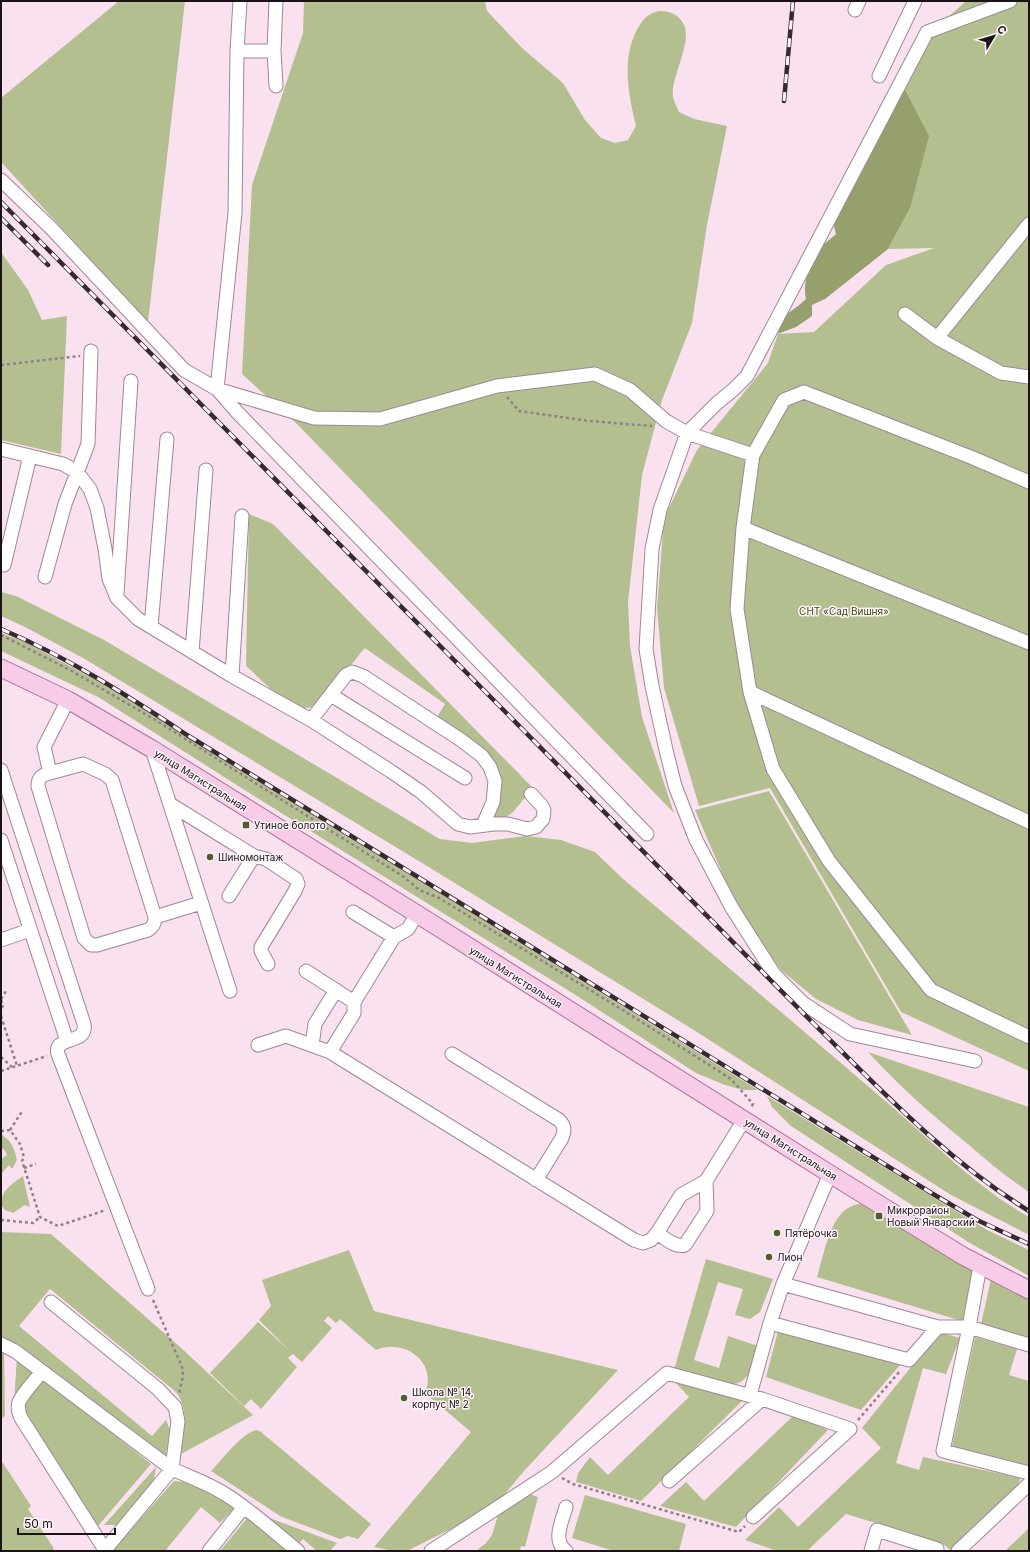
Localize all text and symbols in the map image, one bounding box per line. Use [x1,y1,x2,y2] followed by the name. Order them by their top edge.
[974,16,1014,56] north arrow
[994,22,1010,37] text: С
[799,605,889,617] park label: СНТ «Сад Вишня»
[152,747,250,813] street label: улица Магистральная
[254,819,326,831] place label: Утиное болото
[241,820,251,830] marker: Утиное болото
[218,851,283,863] place label: Шиномонтаж
[205,852,215,862] marker: Шиномонтаж
[467,944,565,1010] street label: улица Магистральная
[742,1116,840,1182] street label: улица Магистральная
[887,1204,975,1228] place label: Микрорайон Новый Январский
[874,1211,884,1221] marker: Микрорайон Новый Январский
[785,1227,837,1239] place label: Пятёрочка
[772,1228,782,1238] marker: Пятёрочка
[777,1251,802,1263] place label: Лион
[764,1252,774,1262] marker: Лион
[412,1386,474,1410] place label: Школа № 14, корпус № 2
[399,1393,409,1403] marker: Школа № 14, корпус № 2
[18,1510,115,1536] scale bar
[24,1516,53,1531] text: 50 m

